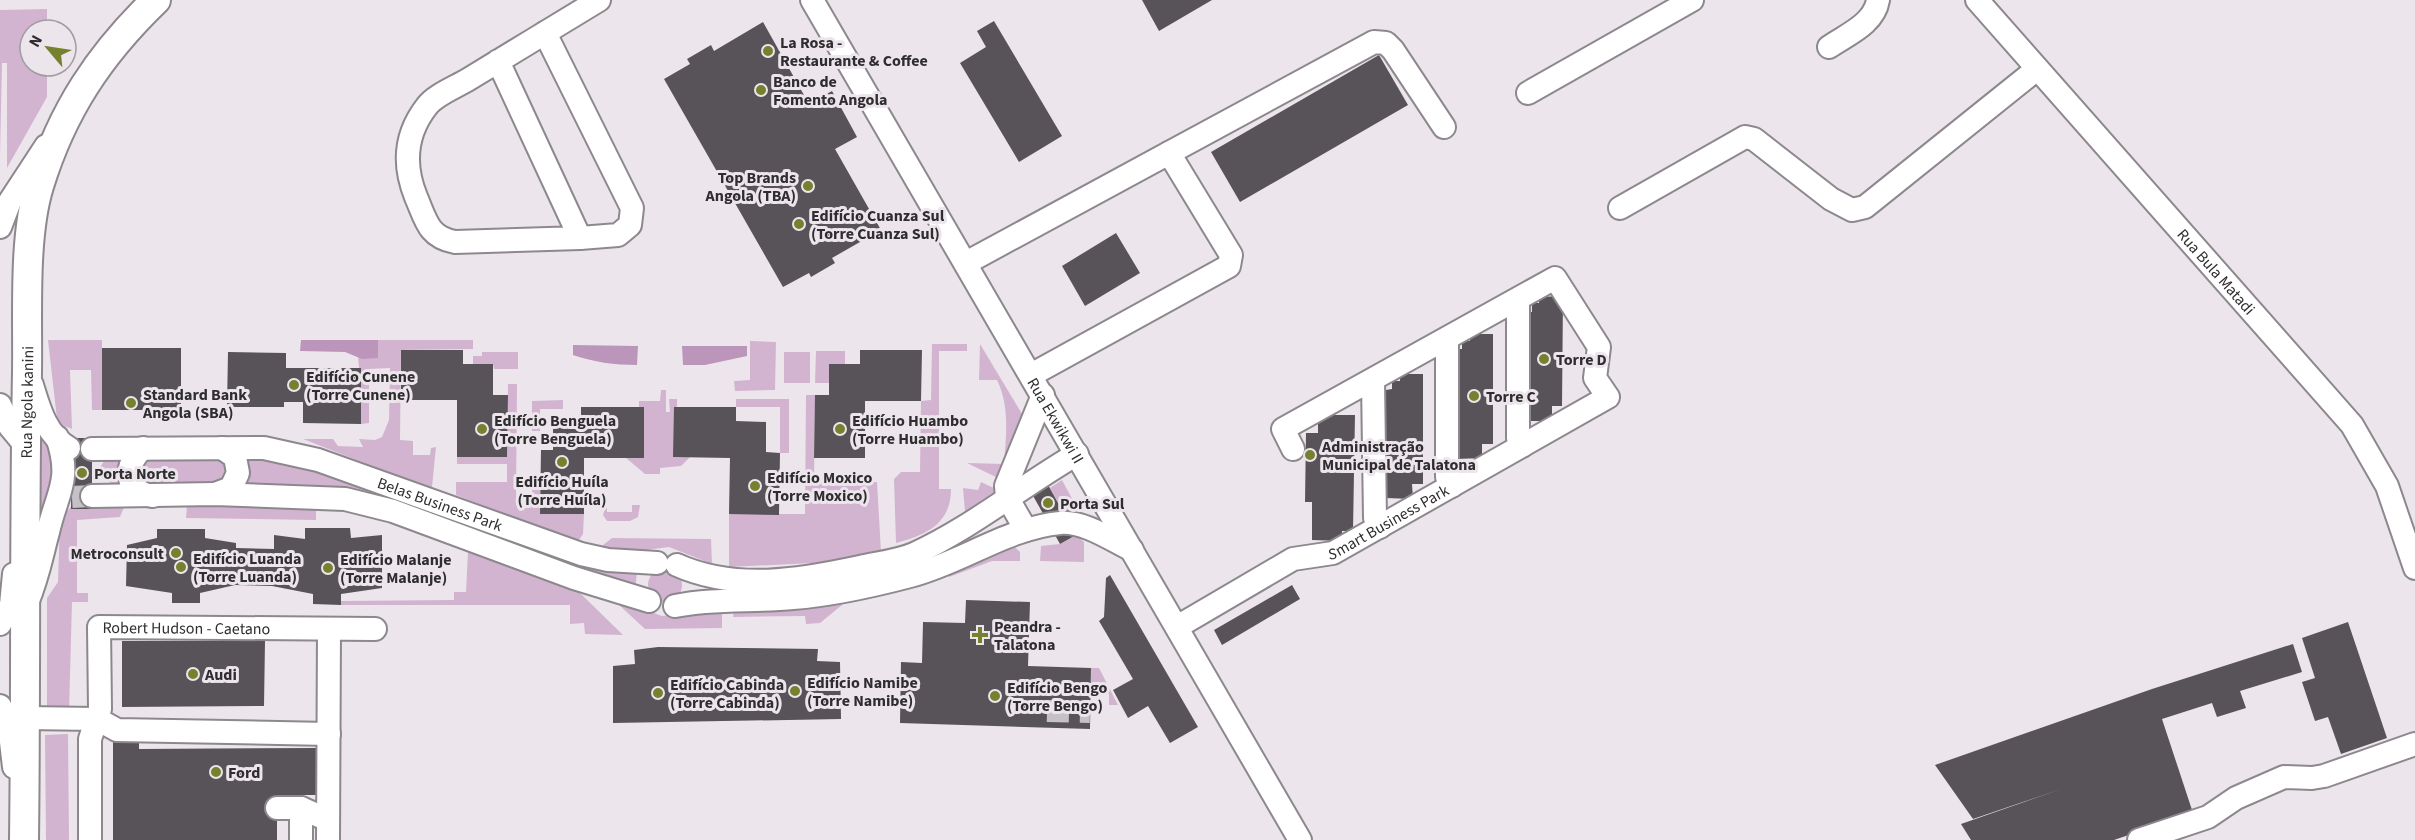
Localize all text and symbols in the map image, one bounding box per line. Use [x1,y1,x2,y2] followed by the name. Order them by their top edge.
[18,18,78,78] north arrow
[24,31,48,51] text: N
[780,32,928,72] place label: La Rosa - Restaurante & Coffee
[761,44,775,58] marker: La Rosa - Restaurante & Coffee
[773,71,888,111] place label: Banco de Fomento Angola
[754,83,768,97] marker: Banco de Fomento Angola
[705,167,796,207] place label: Top Brands Angola (TBA)
[801,179,815,193] marker: Top Brands Angola (TBA)
[811,205,945,245] place label: Edifício Cuanza Sul (Torre Cuanza Sul)
[792,217,806,231] marker: Edifício Cuanza Sul (Torre Cuanza Sul)
[2172,224,2260,320] street label: Rua Bula Matadi
[16,346,39,458] street label: Rua Ngola kanini
[1556,349,1607,371] place label: Torre D
[1537,352,1551,366] marker: Torre D
[306,366,415,406] place label: Edifício Cunene (Torre Cunene)
[1022,374,1089,468] street label: Rua Ekwikwi II
[287,378,301,392] marker: Edifício Cunene (Torre Cunene)
[142,384,247,424] place label: Standard Bank Angola (SBA)
[1486,386,1536,408] place label: Torre C
[1467,389,1481,403] marker: Torre C
[124,396,138,410] marker: Standard Bank Angola (SBA)
[494,410,616,450] place label: Edifício Benguela (Torre Benguela)
[852,410,968,450] place label: Edifício Huambo (Torre Huambo)
[475,422,489,436] marker: Edifício Benguela (Torre Benguela)
[833,422,847,436] marker: Edifício Huambo (Torre Huambo)
[1321,436,1476,476] place label: Administração Municipal de Talatona
[1303,448,1317,462] marker: Administração Municipal de Talatona
[555,455,569,469] marker: Edifício Huíla (Torre Huíla)
[94,463,176,485] place label: Porta Norte
[75,466,89,480] marker: Porta Norte
[767,467,872,507] place label: Edifício Moxico (Torre Moxico)
[515,471,609,511] place label: Edifício Huíla (Torre Huíla)
[374,472,505,537] street label: Belas Business Park
[748,479,762,493] marker: Edifício Moxico (Torre Moxico)
[1327,480,1453,566] street label: Smart Business Park
[1060,493,1125,515] place label: Porta Sul
[1041,496,1055,510] marker: Porta Sul
[71,543,164,565] place label: Metroconsult
[169,546,183,560] marker: Metroconsult
[193,548,301,588] place label: Edifício Luanda (Torre Luanda)
[340,549,452,589] place label: Edifício Malanje (Torre Malanje)
[174,560,188,574] marker: Edifício Luanda (Torre Luanda)
[321,561,335,575] marker: Edifício Malanje (Torre Malanje)
[994,616,1061,656] place label: Peandra - Talatona
[102,617,270,640] street label: Robert Hudson - Caetano
[971,626,989,644] marker: Peandra - Talatona
[204,664,237,686] place label: Audi
[186,667,200,681] marker: Audi
[807,672,918,712] place label: Edifício Namibe (Torre Namibe)
[670,674,784,714] place label: Edifício Cabinda (Torre Cabinda)
[1007,677,1107,717] place label: Edifício Bengo (Torre Bengo)
[788,684,802,698] marker: Edifício Namibe (Torre Namibe)
[651,686,665,700] marker: Edifício Cabinda (Torre Cabinda)
[988,689,1002,703] marker: Edifício Bengo (Torre Bengo)
[228,762,260,784] place label: Ford
[209,765,223,779] marker: Ford

